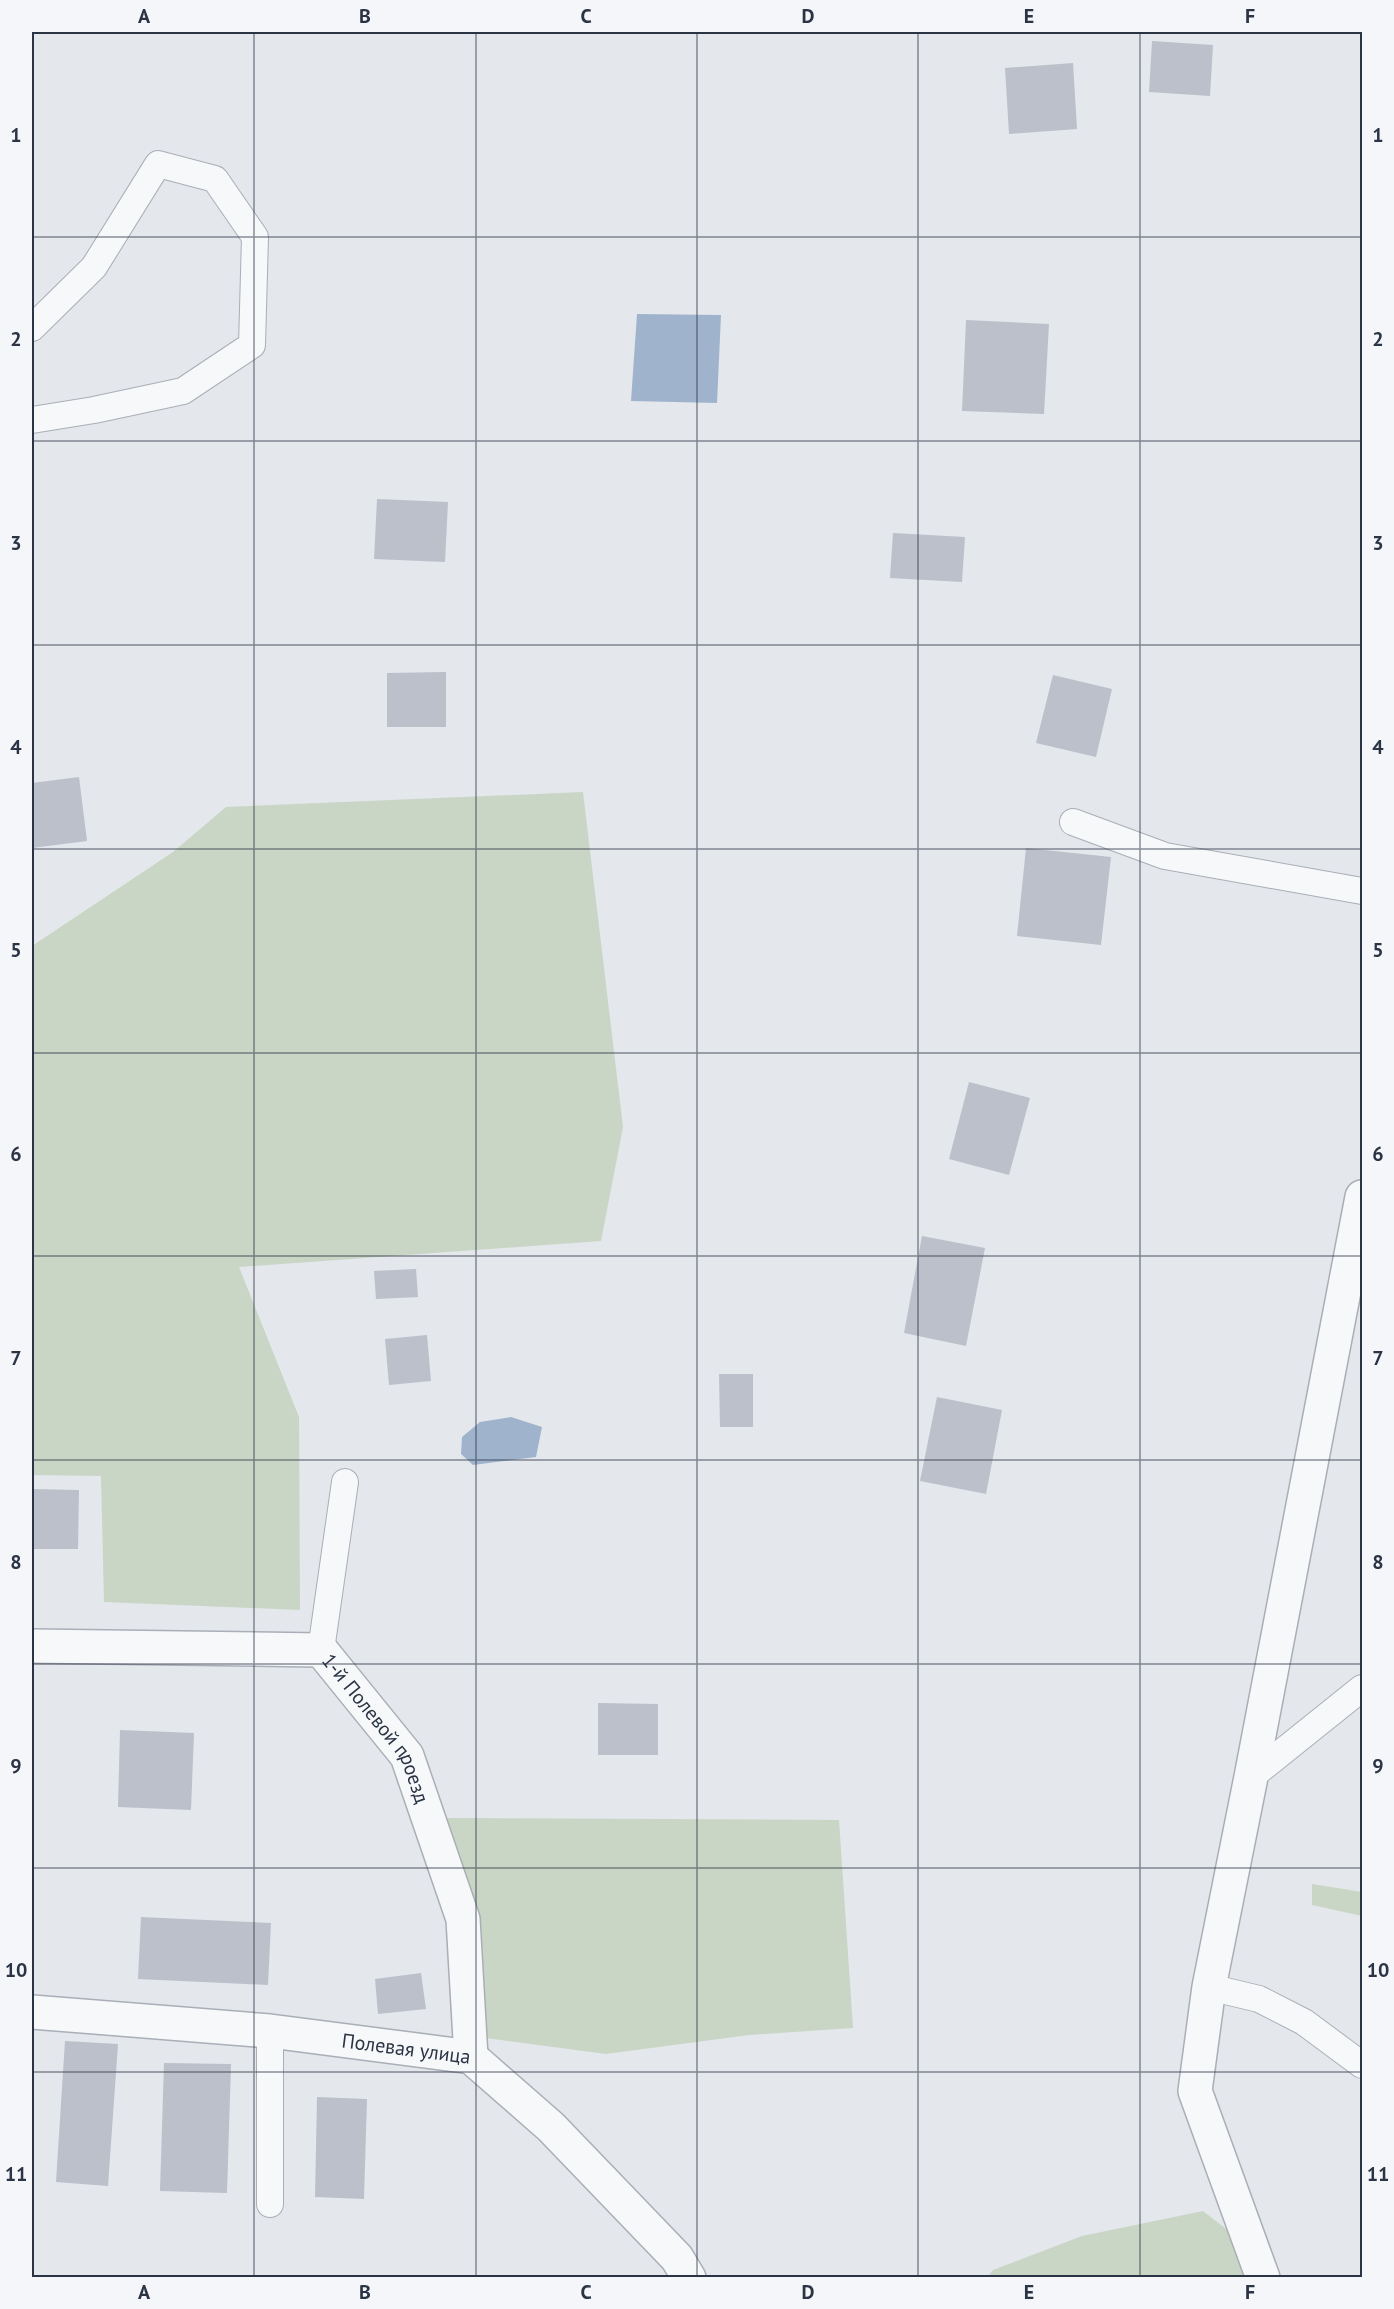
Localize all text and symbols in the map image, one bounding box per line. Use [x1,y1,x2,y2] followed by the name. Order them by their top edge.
[138,3,151,29] text: A
[359,3,371,29] text: B
[580,3,592,29] text: C
[802,3,815,29] text: D
[1024,3,1034,29] text: E
[1245,3,1255,29] text: F
[10,122,22,148] text: 1
[1372,122,1384,148] text: 1
[10,326,22,352] text: 2
[1372,326,1384,352] text: 2
[10,530,22,556] text: 3
[1372,530,1384,556] text: 3
[10,734,22,760] text: 4
[1372,734,1384,760] text: 4
[10,937,22,963] text: 5
[1372,937,1384,963] text: 5
[10,1141,22,1167] text: 6
[1372,1141,1384,1167] text: 6
[10,1345,22,1371] text: 7
[1372,1345,1384,1371] text: 7
[10,1549,22,1575] text: 8
[1372,1549,1384,1575] text: 8
[316,1648,435,1807] street label: 1-й Полевой проезд
[10,1753,22,1779] text: 9
[1372,1753,1384,1779] text: 9
[5,1957,27,1983] text: 10
[1367,1957,1389,1983] text: 10
[340,2027,472,2070] street label: Полевая улица
[5,2161,27,2187] text: 11
[1367,2161,1389,2187] text: 11
[138,2279,151,2305] text: A
[359,2279,371,2305] text: B
[580,2279,592,2305] text: C
[802,2279,815,2305] text: D
[1024,2279,1034,2305] text: E
[1245,2279,1255,2305] text: F

